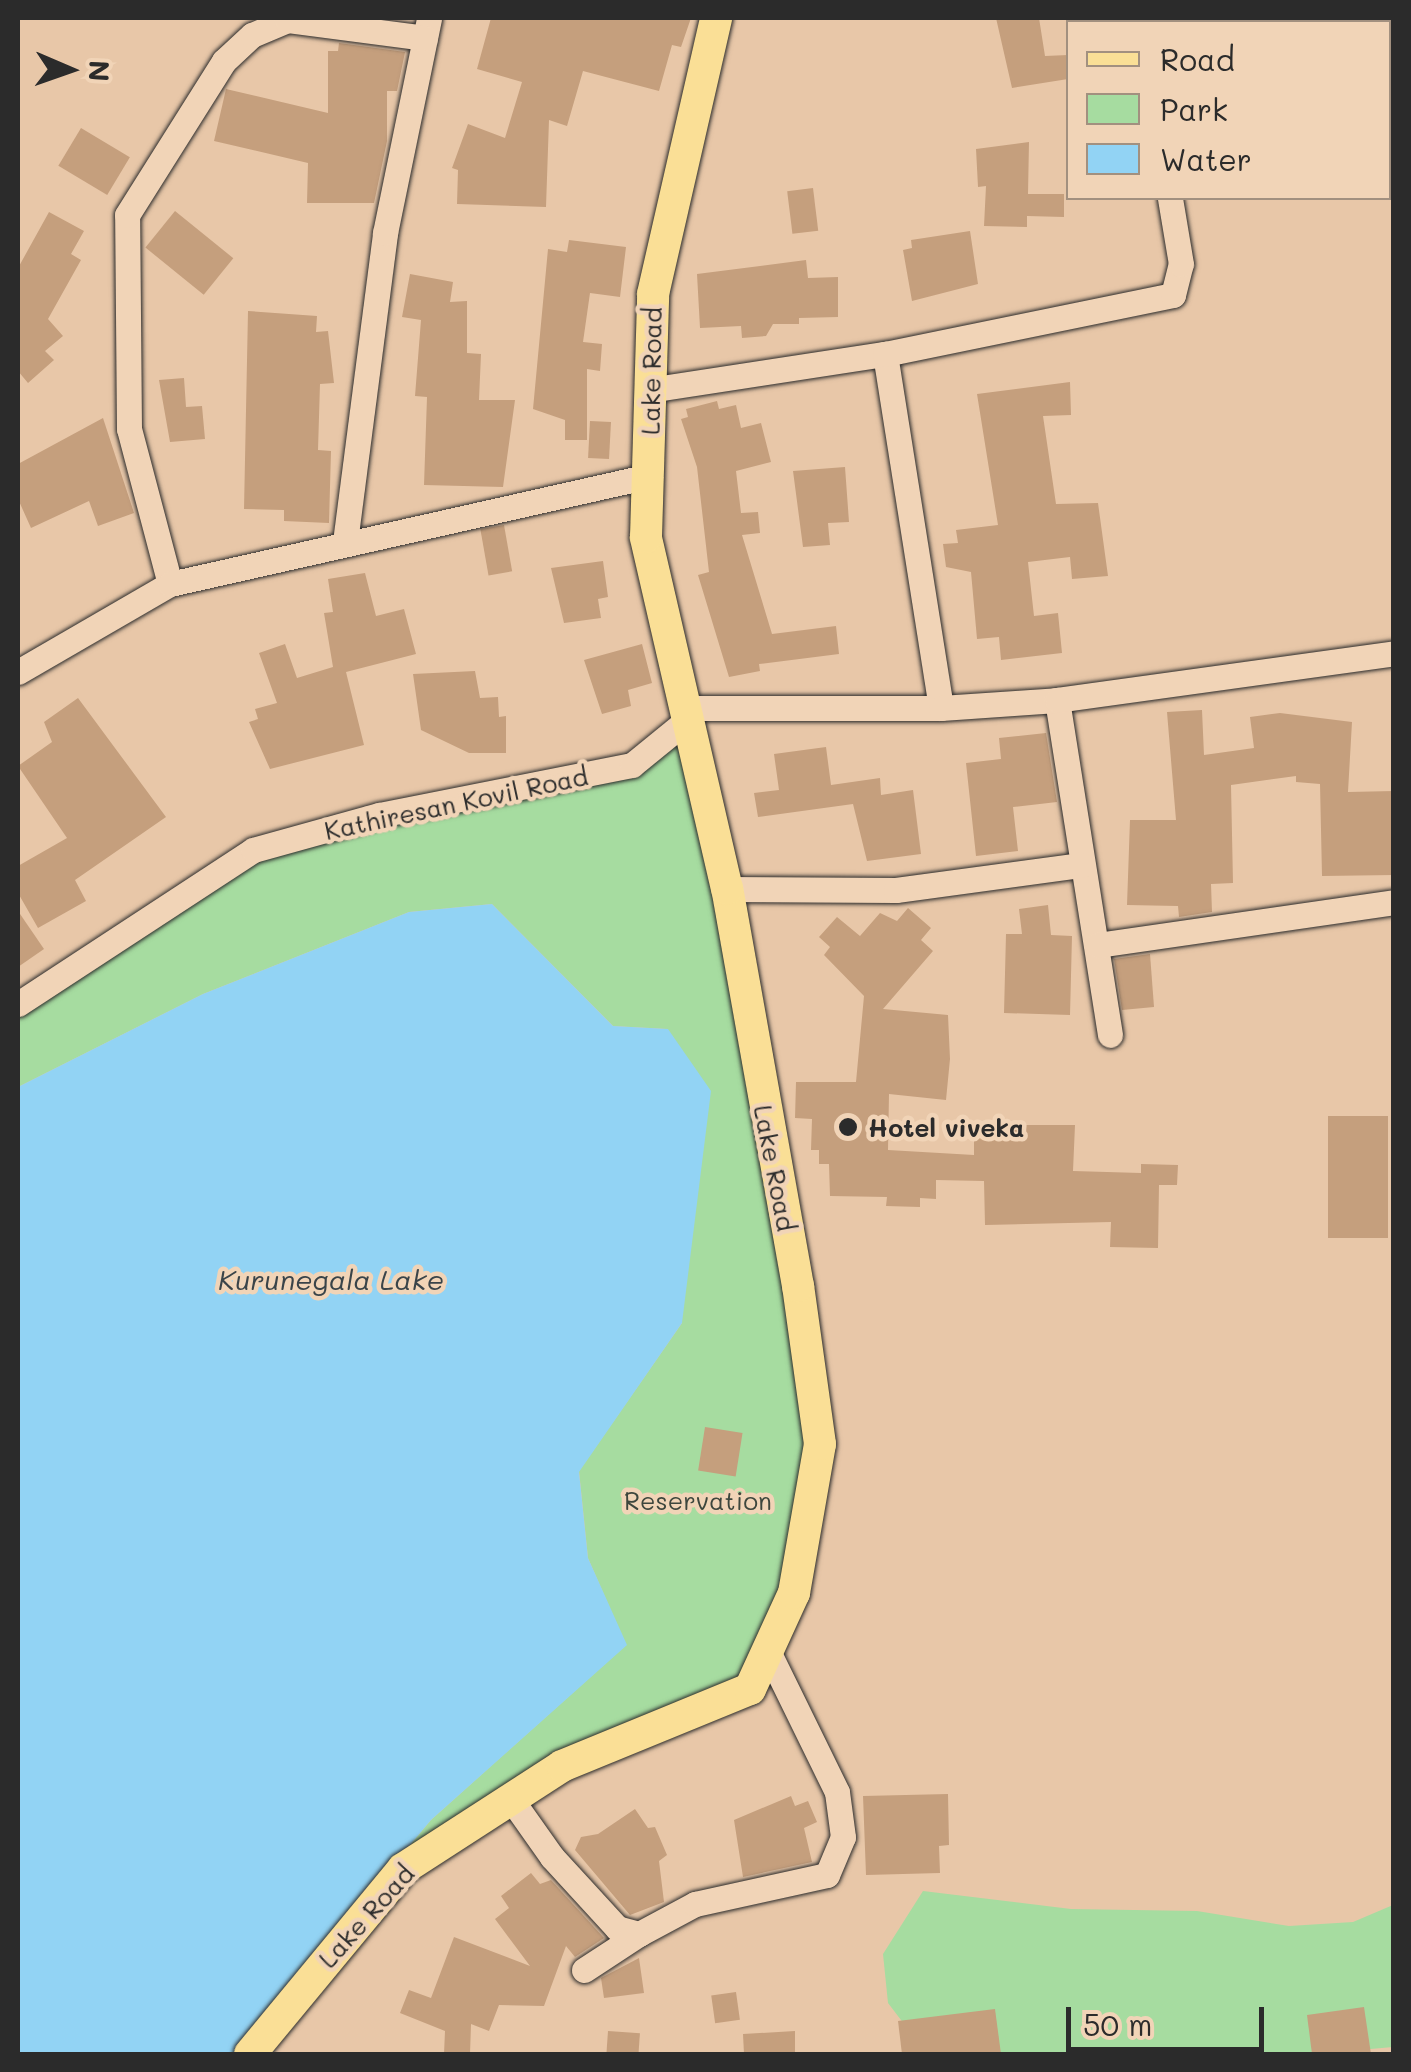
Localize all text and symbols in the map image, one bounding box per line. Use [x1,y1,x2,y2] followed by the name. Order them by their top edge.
[20,20,120,120] north arrow
[1066,20,1391,200] legend
[1160,39,1235,79] text: Road
[82,60,118,82] text: N
[1160,89,1228,129] text: Park
[1160,139,1252,179] text: Water
[635,307,667,435] street label: Lake Road
[322,760,590,846] street label: Kathiresan Kovil Road
[748,1102,802,1234] street label: Lake Road
[868,1112,1024,1142] place label: Hotel viveka
[837,1116,859,1138] marker: Hotel viveka
[218,1262,444,1296] water label: Kurunegala Lake
[624,1485,772,1515] park label: Reservation
[312,1858,420,1974] street label: Lake Road
[1071,1987,1268,2049] scale bar
[1083,2004,1153,2044] text: 50 m

